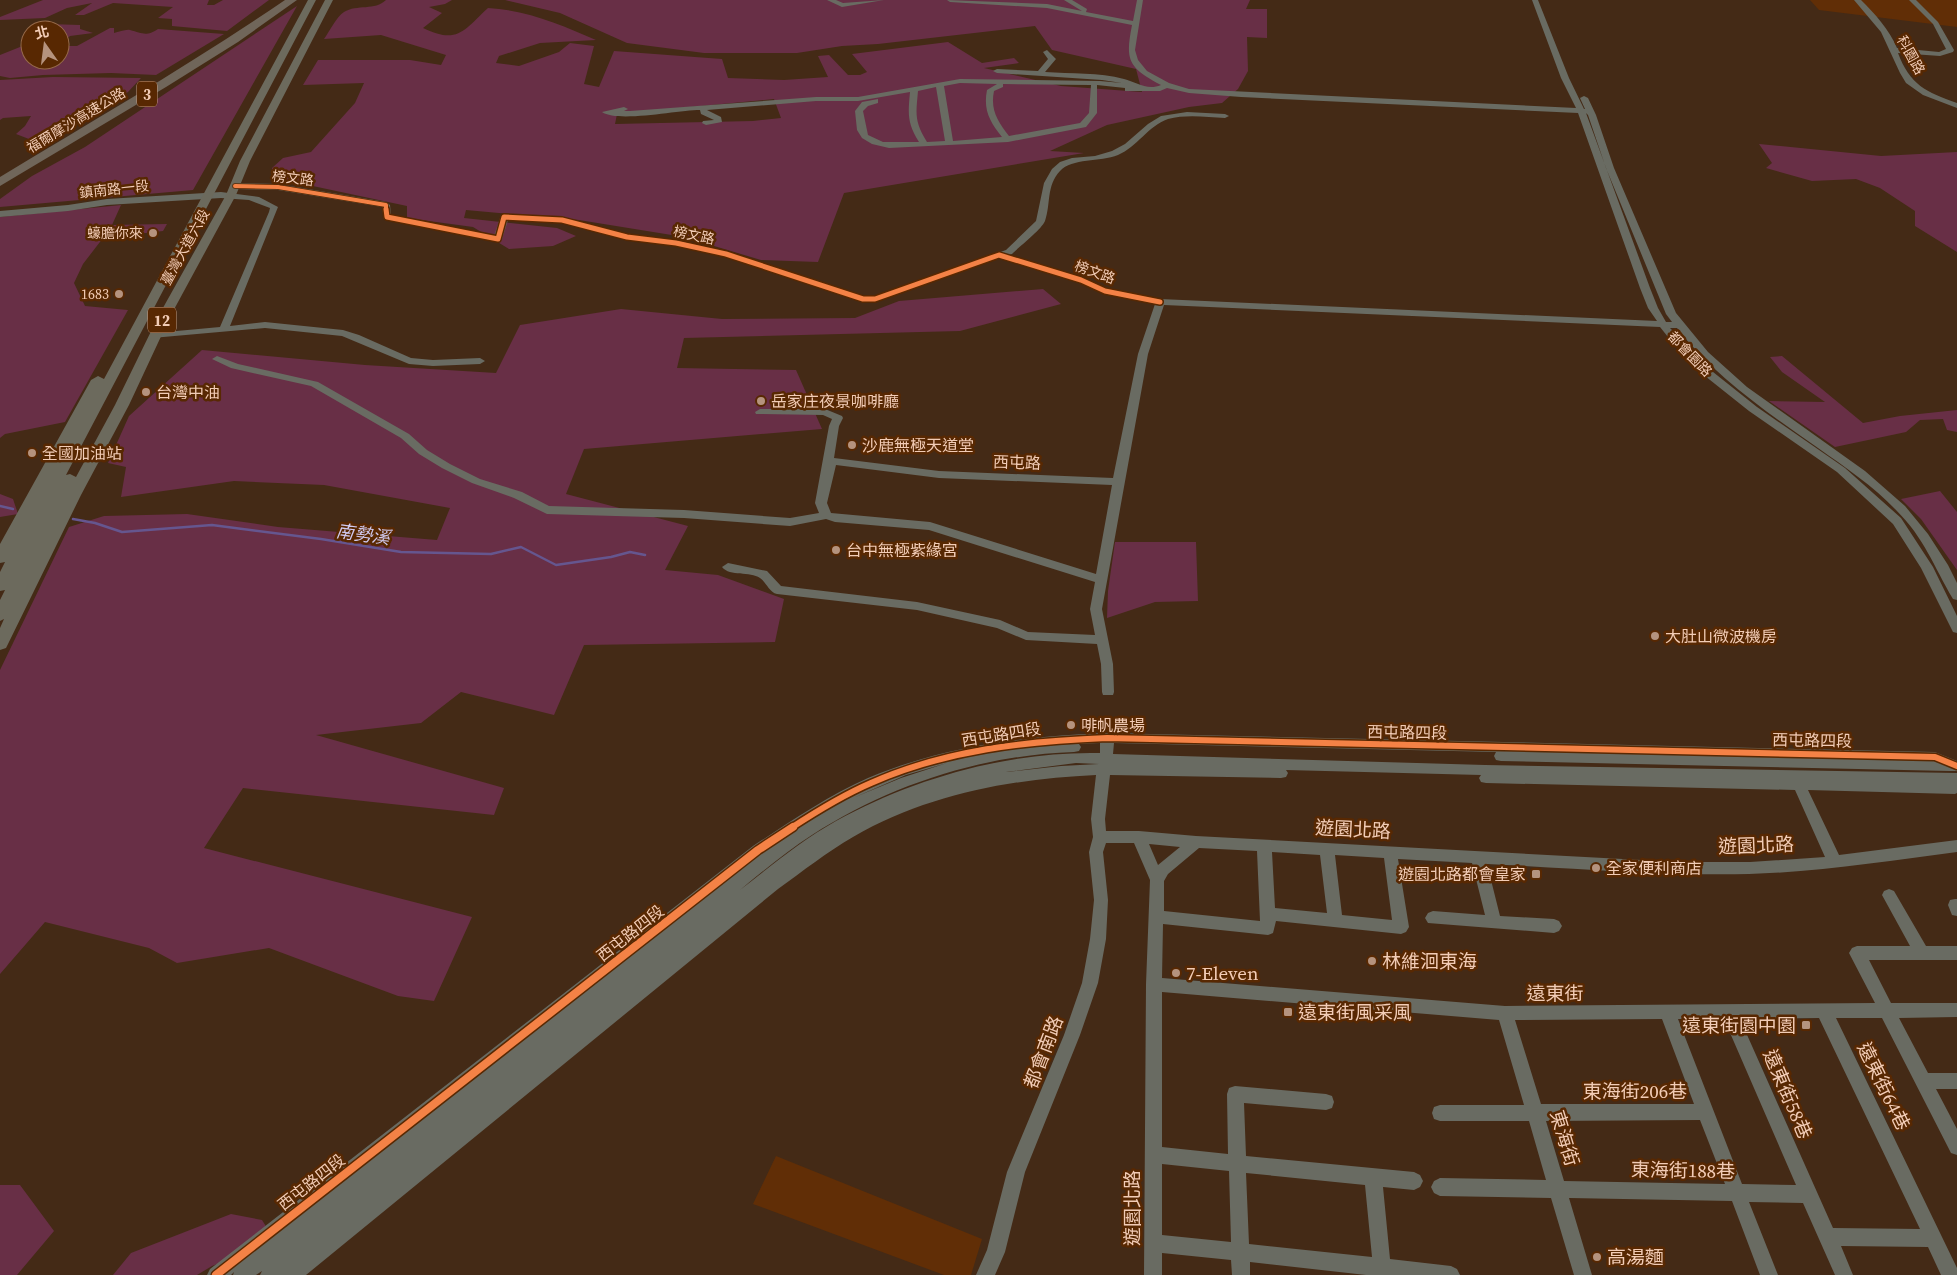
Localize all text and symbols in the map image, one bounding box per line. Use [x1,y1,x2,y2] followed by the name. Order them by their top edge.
[20,20,70,70] north arrow
[33,21,51,44] text: 北
[1892,32,1930,78] street label: 科園路
[137,82,157,106] road number: 3
[23,83,129,157] street label: 福爾摩沙高速公路
[271,166,315,190] street label: 榜文路
[78,175,150,203] street label: 鎮南路一段
[156,205,214,289] street label: 臺灣大道六段
[671,221,717,249] street label: 榜文路
[87,223,143,243] place label: 蠔膽你來
[147,227,159,239] marker: 蠔膽你來
[1072,255,1118,289] street label: 榜文路
[81,284,109,304] place label: 1683
[113,288,125,300] marker: 1683
[148,308,176,332] road number: 12
[1663,327,1717,381] street label: 都會園路
[156,381,220,403] place label: 台灣中油
[140,386,152,398] marker: 台灣中油
[771,390,899,412] place label: 岳家庄夜景咖啡廳
[755,395,767,407] marker: 岳家庄夜景咖啡廳
[862,434,974,456] place label: 沙鹿無極天道堂
[846,439,858,451] marker: 沙鹿無極天道堂
[42,442,122,464] place label: 全國加油站
[26,447,38,459] marker: 全國加油站
[993,450,1041,474] street label: 西屯路
[335,518,394,551] water label: 南勢溪
[846,539,958,561] place label: 台中無極紫緣宮
[830,544,842,556] marker: 台中無極紫緣宮
[1665,625,1777,647] place label: 大肚山微波機房
[1649,630,1661,642] marker: 大肚山微波機房
[1081,714,1145,736] place label: 啡帆農場
[960,717,1042,751] street label: 西屯路四段
[1065,719,1077,731] marker: 啡帆農場
[1367,720,1447,744] street label: 西屯路四段
[1772,728,1852,752] street label: 西屯路四段
[1314,814,1392,844] street label: 遊園北路
[1718,831,1794,859] street label: 遊園北路
[1606,857,1702,879] place label: 全家便利商店
[1590,862,1602,874] marker: 全家便利商店
[1398,863,1526,885] place label: 遊園北路都會皇家
[1530,868,1542,880] marker: 遊園北路都會皇家
[592,900,668,966] street label: 西屯路四段
[1382,948,1477,974] place label: 林維洄東海
[1366,955,1378,967] marker: 林維洄東海
[1186,960,1258,986] place label: 7-Eleven
[1170,967,1182,979] marker: 7-Eleven
[1526,980,1584,1006] street label: 遠東街
[1298,999,1412,1025] place label: 遠東街風采風
[1282,1006,1294,1018] marker: 遠東街風采風
[1017,1012,1069,1092] street label: 都會南路
[1682,1012,1796,1038] place label: 遠東街園中園
[1800,1019,1812,1031] marker: 遠東街園中園
[1851,1038,1917,1134] street label: 遠東街64巷
[1757,1045,1819,1143] street label: 遠東街58巷
[1583,1078,1687,1104] street label: 東海街206巷
[1544,1107,1586,1169] street label: 東海街
[273,1149,349,1215] street label: 西屯路四段
[1631,1156,1735,1184] street label: 東海街188巷
[1119,1170,1145,1246] street label: 遊園北路
[1607,1244,1664,1270] place label: 高湯麵
[1591,1251,1603,1263] marker: 高湯麵

